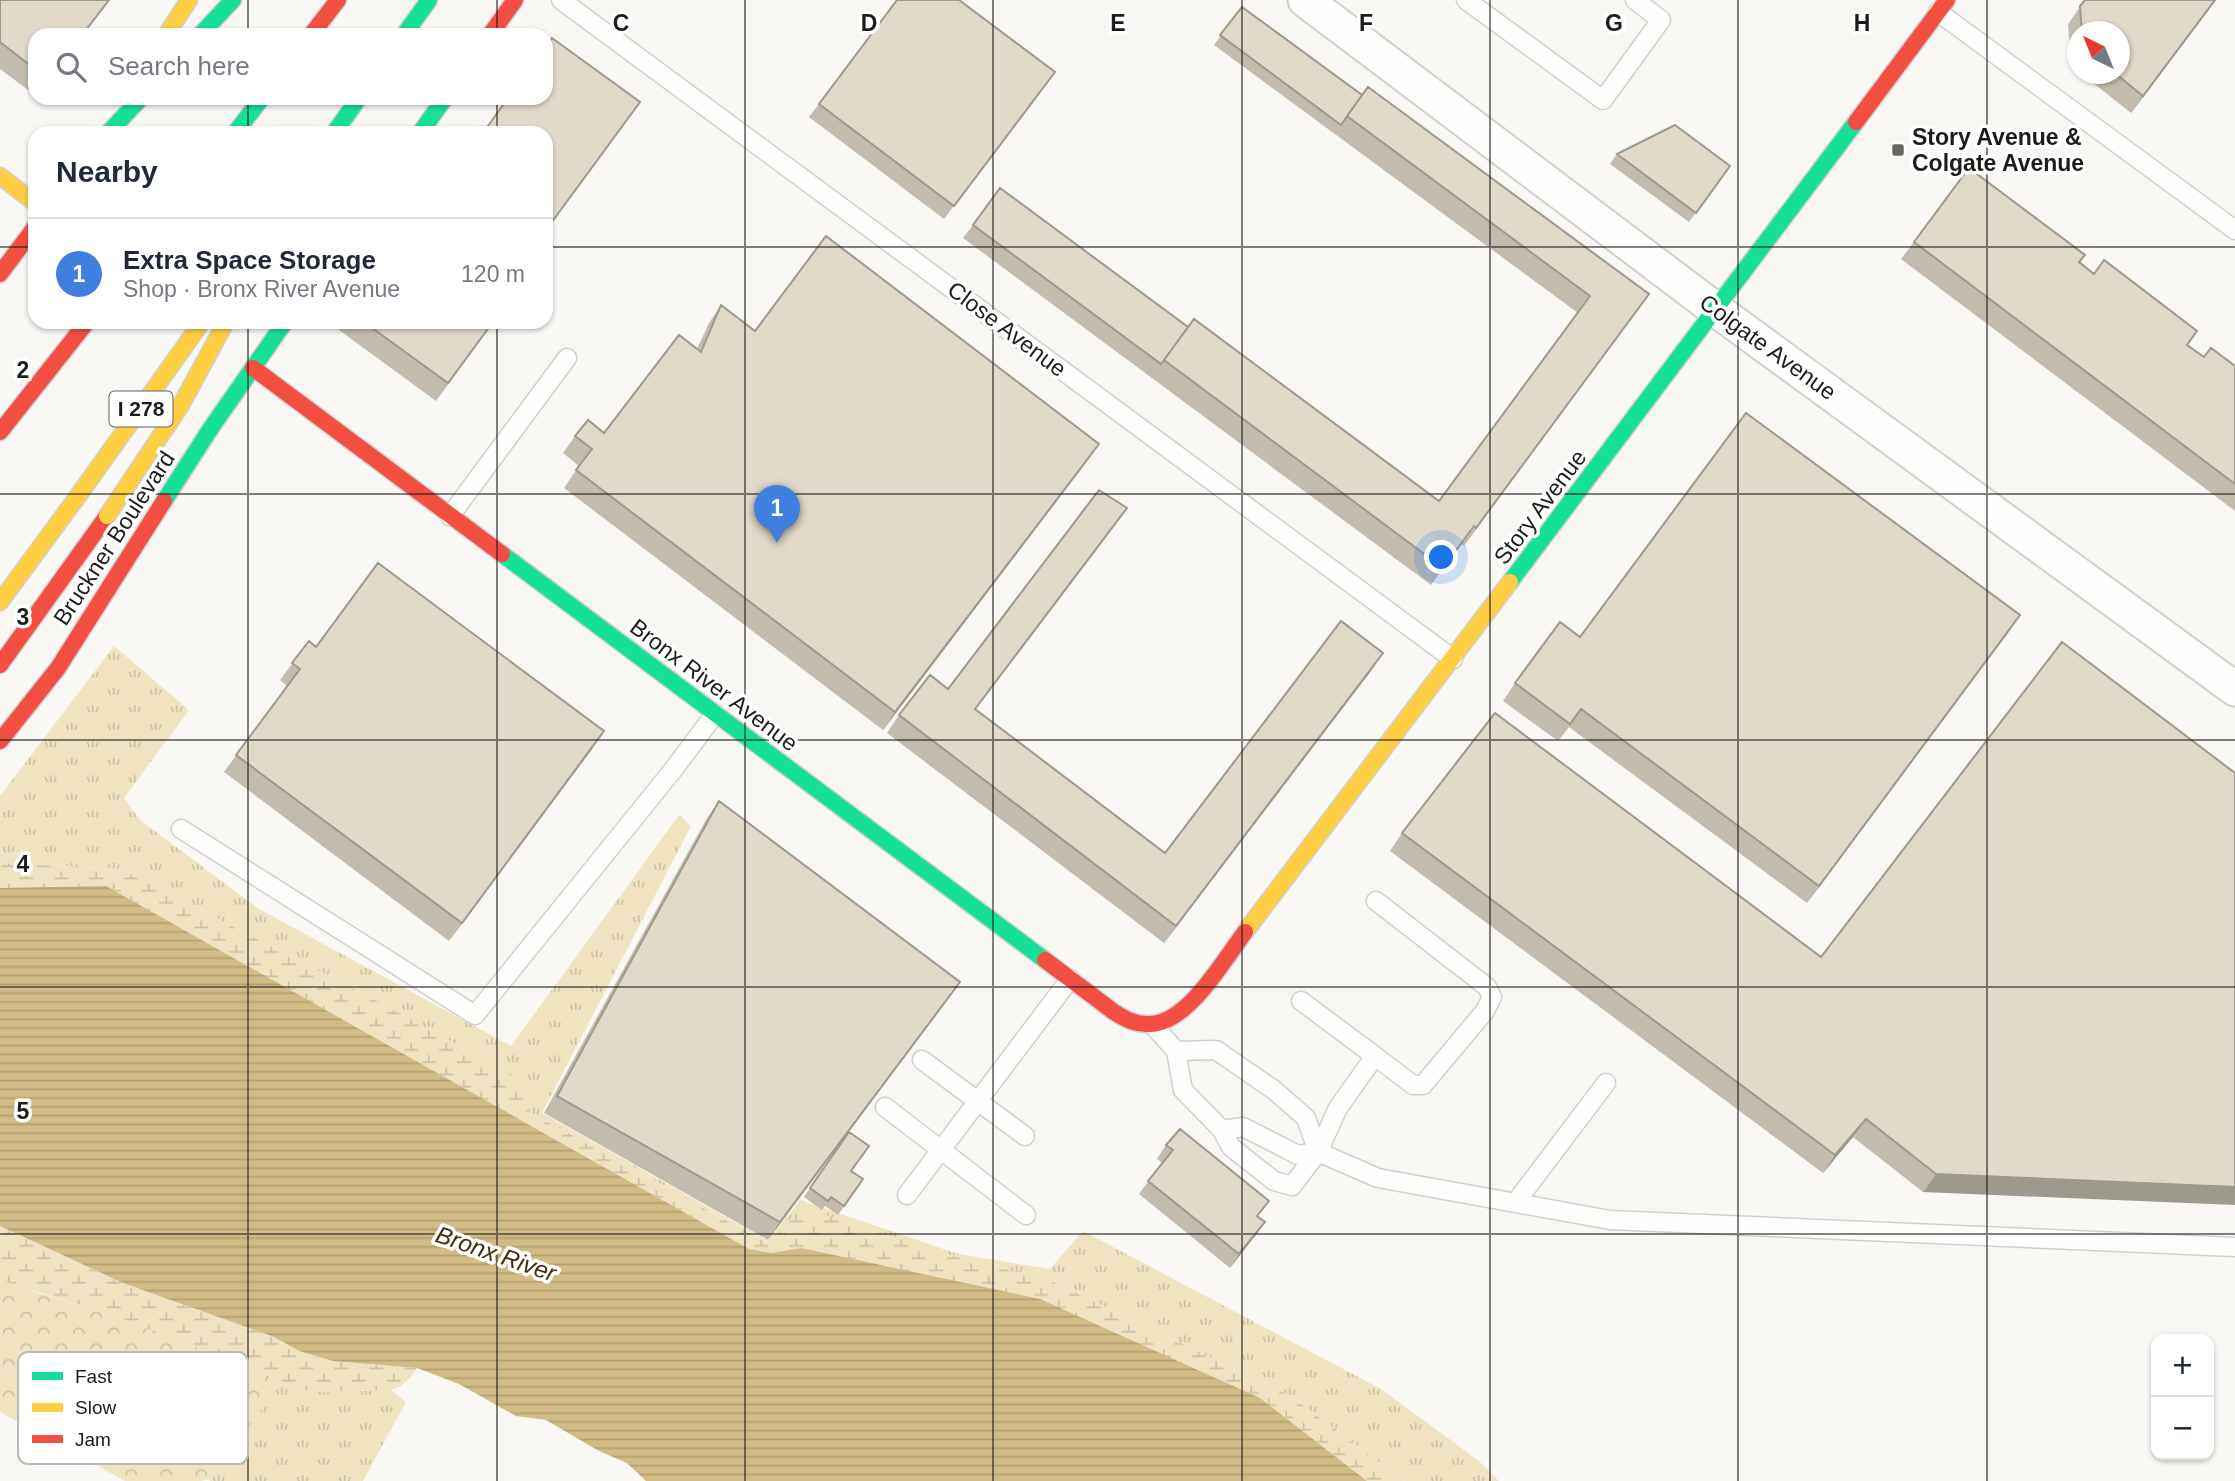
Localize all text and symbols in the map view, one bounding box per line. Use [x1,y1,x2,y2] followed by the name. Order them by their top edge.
[613,10,629,36] text: C
[861,10,877,36] text: D
[1110,10,1126,36] text: E
[1359,10,1373,36] text: F
[1605,10,1623,36] text: G
[1854,10,1870,36] text: H
[2067,21,2130,84] north arrow
[28,28,553,105] search box
[52,48,90,86] icon: search
[108,51,250,81] text: Search here
[1912,124,2084,176] place label: Story Avenue & Colgate Avenue
[1890,142,1906,158] marker: Story Avenue & Colgate Avenue
[56,155,158,188] text: Nearby
[123,245,376,275] text: Extra Space Storage
[73,261,85,287] text: 1
[461,261,525,287] text: 120 m
[123,276,400,302] text: Shop · Bronx River Avenue
[943,276,1071,382] street label: Close Avenue
[1695,289,1841,405] street label: Colgate Avenue
[17,357,29,383] text: 2
[110,392,172,426] road number: I 278
[1489,445,1591,569] street label: Story Avenue
[48,446,180,630] street label: Bruckner Boulevard
[754,485,800,543] pin: 1
[1424,540,1458,574] your location
[17,604,29,630] text: 3
[625,614,803,756] street label: Bronx River Avenue
[17,851,30,877] text: 4
[17,1098,30,1124] text: 5
[432,1220,561,1287] water label: Bronx River
[2151,1334,2214,1460] map controls
[2151,1334,2214,1397] button: +
[18,1352,248,1464] legend
[75,1366,113,1387] text: Fast
[75,1397,116,1418] text: Slow
[2151,1397,2214,1460] button: −
[75,1429,111,1450] text: Jam

